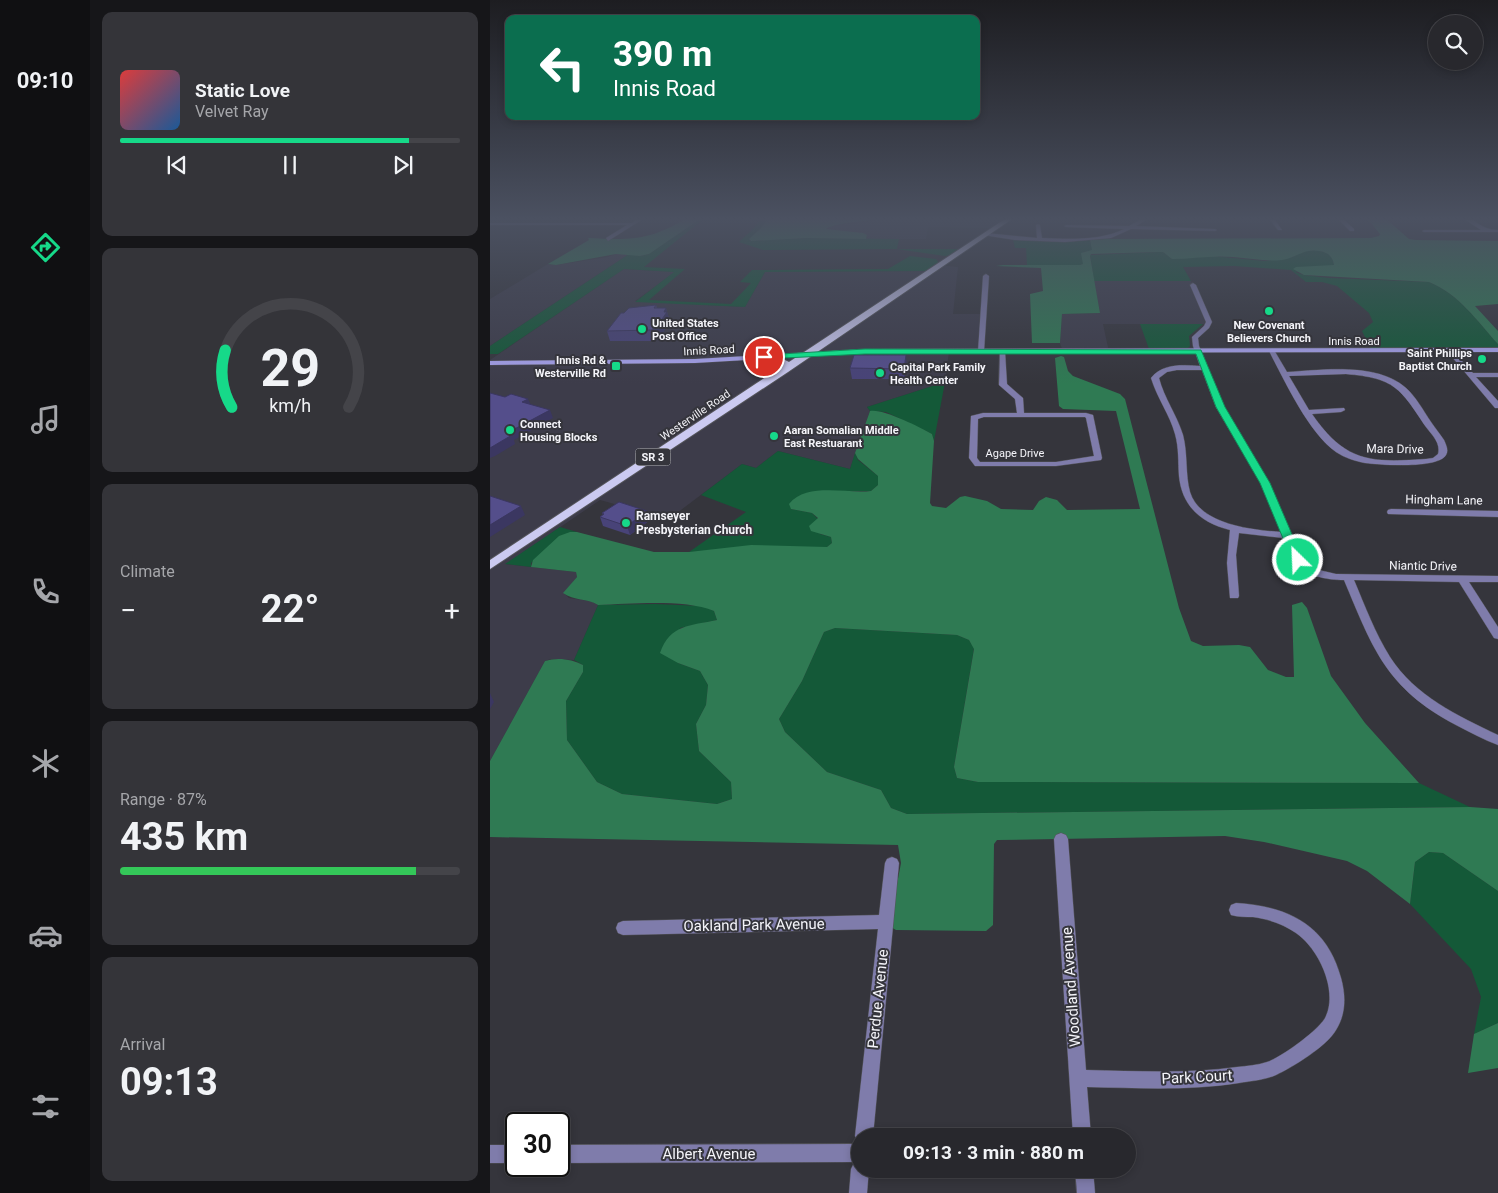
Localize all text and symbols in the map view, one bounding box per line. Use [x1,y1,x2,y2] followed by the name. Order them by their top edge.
[1428,15,1483,70] map controls
[1428,15,1483,70] button: search
[613,34,712,75] text: 390 m
[530,35,595,100] icon: left
[17,68,73,93] text: 09:10
[613,76,716,101] text: Innis Road
[195,79,290,102] text: Static Love
[195,102,269,121] text: Velvet Ray
[163,151,191,179] icon: previous
[276,151,304,179] icon: pause
[389,151,417,179] icon: next
[28,230,63,265] icon: directions
[1263,305,1275,317] marker: New Covenant Believers Church
[652,317,719,343] place label: United States Post Office
[1227,319,1311,345] place label: New Covenant Believers Church
[636,323,648,335] marker: United States Post Office
[1328,335,1380,348] street label: Innis Road
[743,336,785,378] pin
[260,338,320,399] text: 29
[683,343,735,358] street label: Innis Road
[750,343,778,371] icon: arrive
[1399,347,1472,373] place label: Saint Phillips Baptist Church
[1476,353,1488,365] marker: Saint Phillips Baptist Church
[535,354,607,380] place label: Innis Rd & Westerville Rd
[610,360,622,372] marker: Innis Rd & Westerville Rd
[890,361,986,387] place label: Capital Park Family Health Center
[874,367,886,379] marker: Capital Park Family Health Center
[658,387,733,444] street label: Westerville Road
[269,395,311,416] text: km/h
[28,402,63,437] icon: music
[520,418,598,444] place label: Connect Housing Blocks
[504,424,516,436] marker: Connect Housing Blocks
[784,424,899,450] place label: Aaran Somalian Middle East Restuarant
[768,430,780,442] marker: Aaran Somalian Middle East Restuarant
[1366,442,1424,456] street label: Mara Drive
[986,447,1045,460] street label: Agape Drive
[636,448,670,466] road number: SR 3
[1405,492,1483,508] street label: Hingham Lane
[636,509,753,537] place label: Ramseyer Presbysterian Church
[620,517,632,529] marker: Ramseyer Presbysterian Church
[1271,533,1323,585] position arrow
[1389,558,1457,574] street label: Niantic Drive
[120,562,175,581] text: Climate
[28,574,63,609] icon: phone
[261,587,319,631] text: 22°
[120,594,136,627] text: −
[444,594,460,627] text: +
[28,746,63,781] icon: climate
[120,790,207,809] text: Range · 87%
[120,815,248,859] text: 435 km
[683,915,825,935] street label: Oakland Park Avenue
[28,918,63,953] icon: car
[1058,926,1084,1047] street label: Woodland Avenue
[864,948,892,1050] street label: Perdue Avenue
[120,1035,165,1054] text: Arrival
[120,1060,218,1104] text: 09:13
[1161,1066,1233,1088] street label: Park Court
[28,1089,63,1124] icon: filters
[505,1112,570,1177] speed limit sign: 30
[903,1141,1084,1164] text: 09:13 · 3 min · 880 m
[663,1145,756,1163] street label: Albert Avenue

